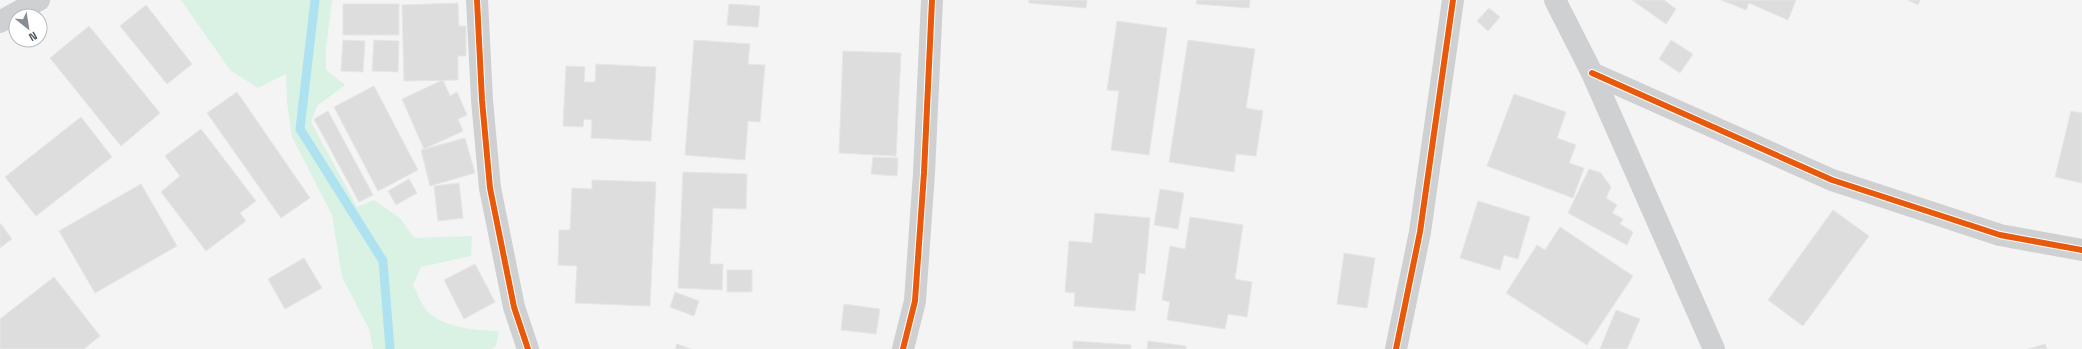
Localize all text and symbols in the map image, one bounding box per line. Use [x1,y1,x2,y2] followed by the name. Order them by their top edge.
[8,8,48,48] north arrow
[26,29,40,45] text: N

